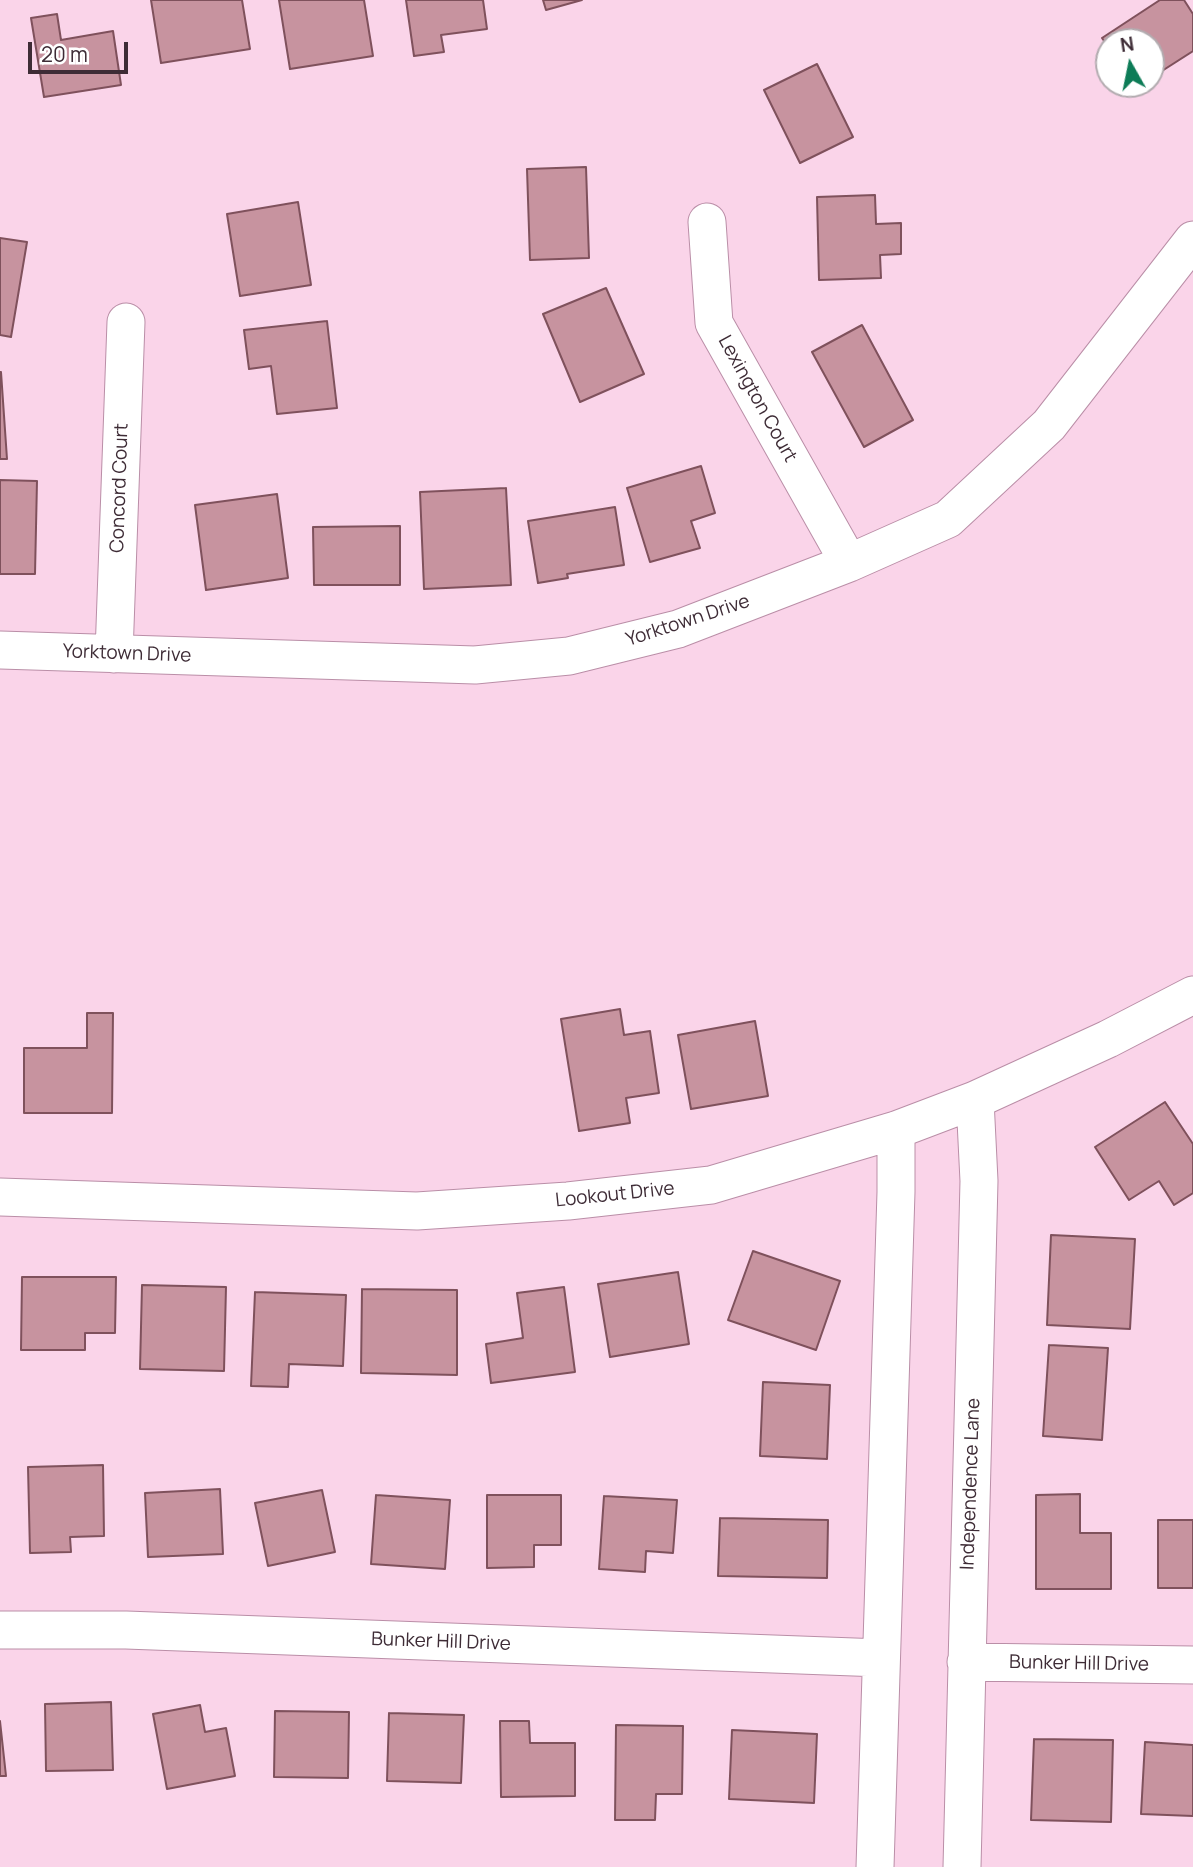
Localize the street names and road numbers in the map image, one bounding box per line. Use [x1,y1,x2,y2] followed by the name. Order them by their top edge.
[713,332,801,466] street label: Lexington Court
[106,423,134,553] street label: Concord Court
[623,590,753,652] street label: Yorktown Drive
[62,640,192,668] street label: Yorktown Drive
[554,1177,676,1213] street label: Lookout Drive
[957,1398,985,1570] street label: Independence Lane
[371,1628,511,1656] street label: Bunker Hill Drive
[1009,1651,1149,1677] street label: Bunker Hill Drive

